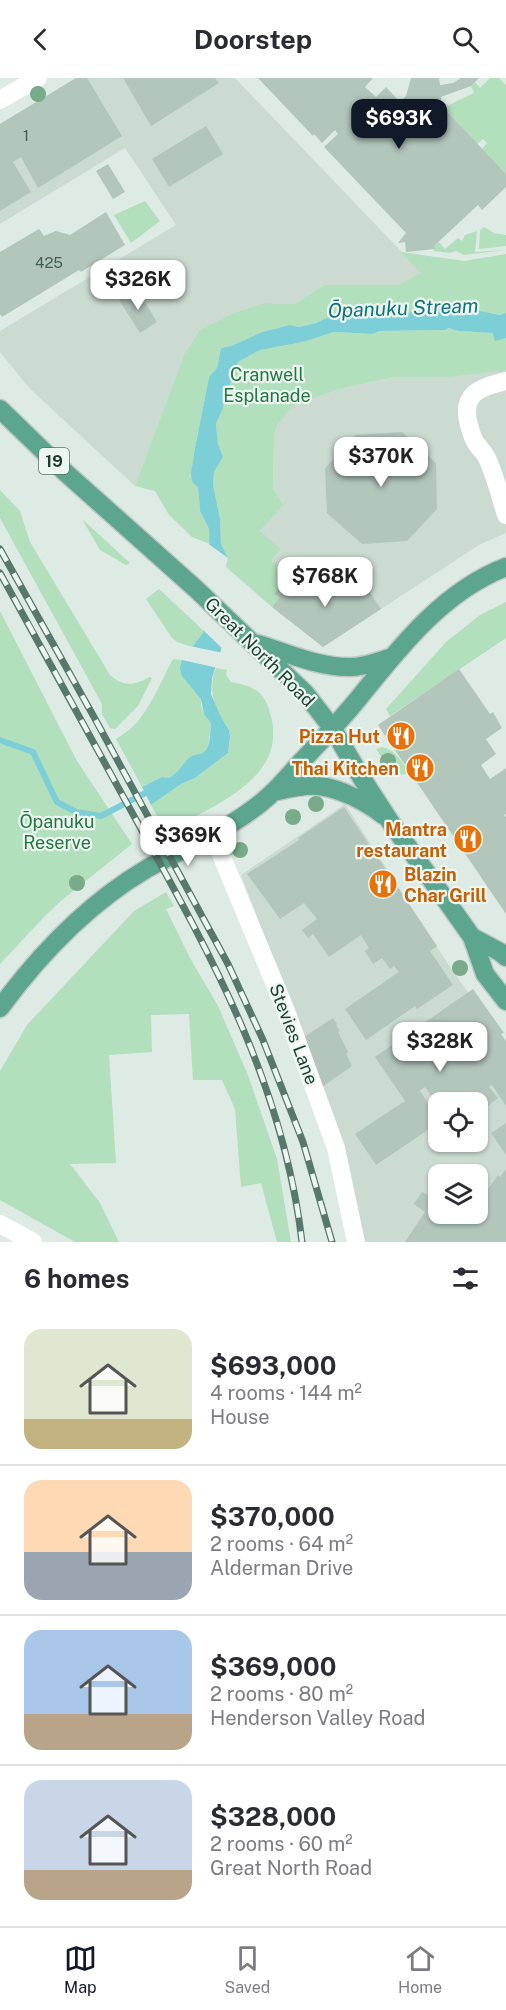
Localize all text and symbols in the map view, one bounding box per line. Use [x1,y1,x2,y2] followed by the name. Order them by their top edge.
[24,23,57,56] icon: back
[194,23,312,55] text: Doorstep
[449,23,482,56] icon: search
[357,99,441,150] pin: $693K
[365,106,433,130] text: $693K
[23,127,29,144] house number: 1
[35,254,63,271] house number: 425
[96,260,180,311] pin: $326K
[104,267,172,291] text: $326K
[327,292,479,323] water label: Ōpanuku Stream
[223,364,311,406] park label: Cranwell Esplanade
[339,437,423,488] pin: $370K
[348,444,414,468] text: $370K
[39,448,69,474] road number: 19
[283,557,367,608] pin: $768K
[292,564,358,588] text: $768K
[201,593,319,711] street label: Great North Road
[385,720,417,752] restaurant icon: Pizza Hut
[299,726,380,747] place label: Pizza Hut
[404,752,436,784] restaurant icon: Thai Kitchen
[292,758,399,779] place label: Thai Kitchen
[20,810,94,853] park label: Ōpanuku Reserve
[146,816,230,867] pin: $369K
[356,819,447,861] place label: Mantra restaurant
[154,823,222,847] text: $369K
[452,823,484,855] restaurant icon: Mantra restaurant
[404,864,487,906] place label: Blazin Char Grill
[367,868,399,900] restaurant icon: Blazin Char Grill
[265,981,323,1087] street label: Stevies Lane
[398,1022,482,1073] pin: $328K
[406,1029,474,1053] text: $328K
[428,1092,488,1224] map controls
[428,1092,488,1152] button: locate
[428,1164,488,1224] button: layers
[449,1262,482,1295] icon: filters
[24,1263,129,1294] text: 6 homes
[210,1350,336,1381] text: $693,000
[72,1353,144,1425] icon: home
[210,1381,362,1405] text: 4 rooms · 144 m²
[210,1405,270,1429] text: House
[210,1501,335,1532] text: $370,000
[72,1504,144,1576] icon: home
[210,1532,353,1556] text: 2 rooms · 64 m²
[210,1556,353,1580] text: Alderman Drive
[210,1651,336,1682] text: $369,000
[72,1654,144,1726] icon: home
[210,1682,353,1706] text: 2 rooms · 80 m²
[210,1706,425,1730] text: Henderson Valley Road
[210,1801,336,1832] text: $328,000
[72,1804,144,1876] icon: home
[210,1832,353,1856] text: 2 rooms · 60 m²
[210,1856,372,1880] text: Great North Road
[64,1942,97,1997] tab: Map
[225,1942,270,1997] tab: Saved
[398,1942,442,1997] tab: Home

